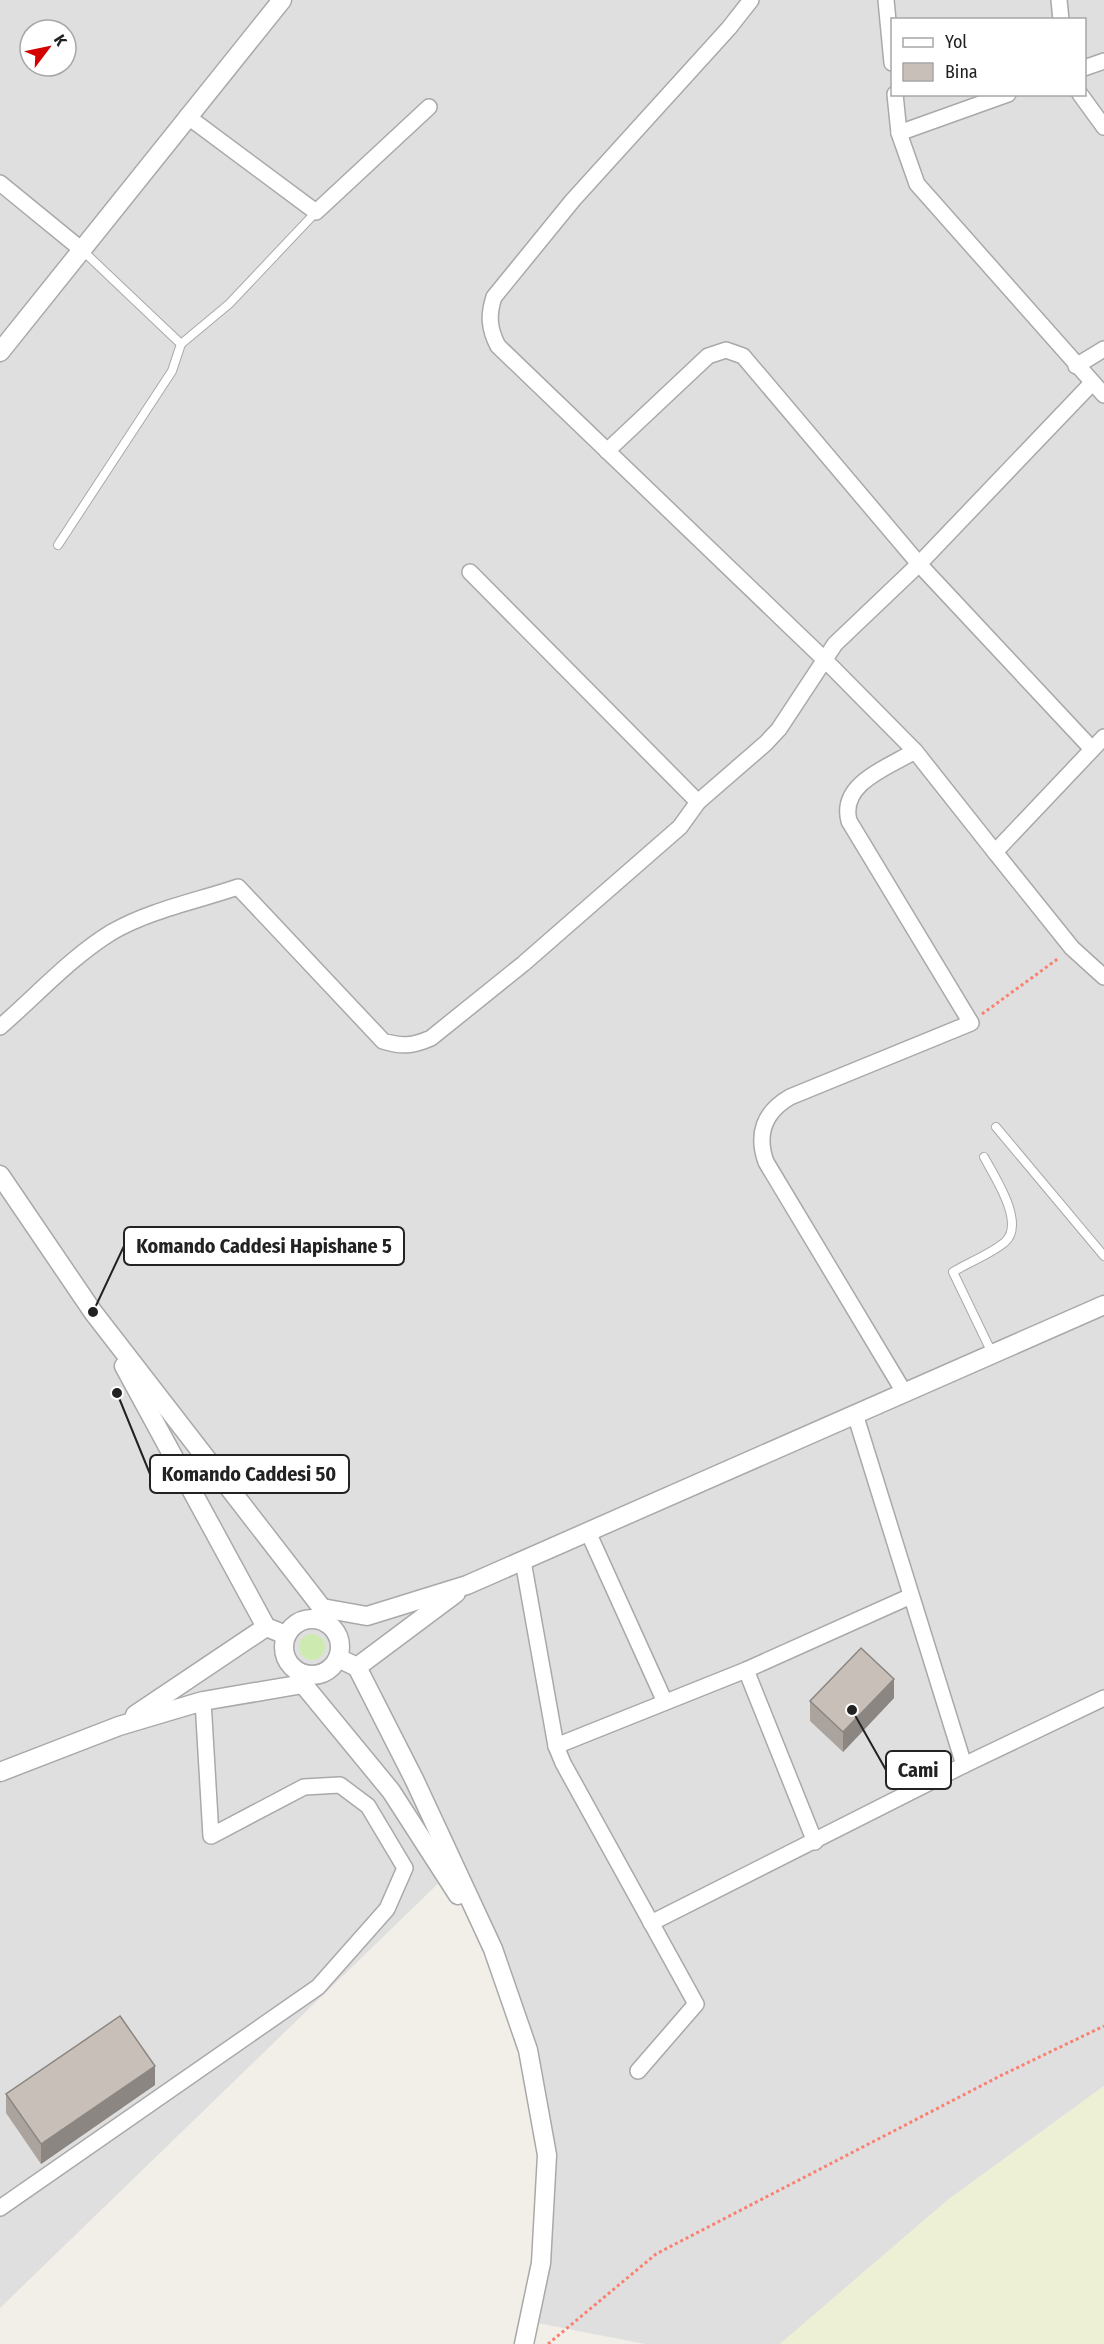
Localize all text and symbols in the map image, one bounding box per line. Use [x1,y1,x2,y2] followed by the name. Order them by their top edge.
[18,18,78,78] north arrow
[891,18,1086,96] legend
[50,31,71,50] text: K
[945,31,967,53] text: Yol
[945,61,978,83] text: Bina
[124,1227,404,1265] callout: Komando Caddesi Hapishane 5
[136,1234,392,1258] text: Komando Caddesi Hapishane 5
[150,1455,349,1493] callout: Komando Caddesi 50
[162,1462,336,1486] text: Komando Caddesi 50
[886,1751,951,1789] callout: Cami
[898,1758,938,1782] text: Cami

